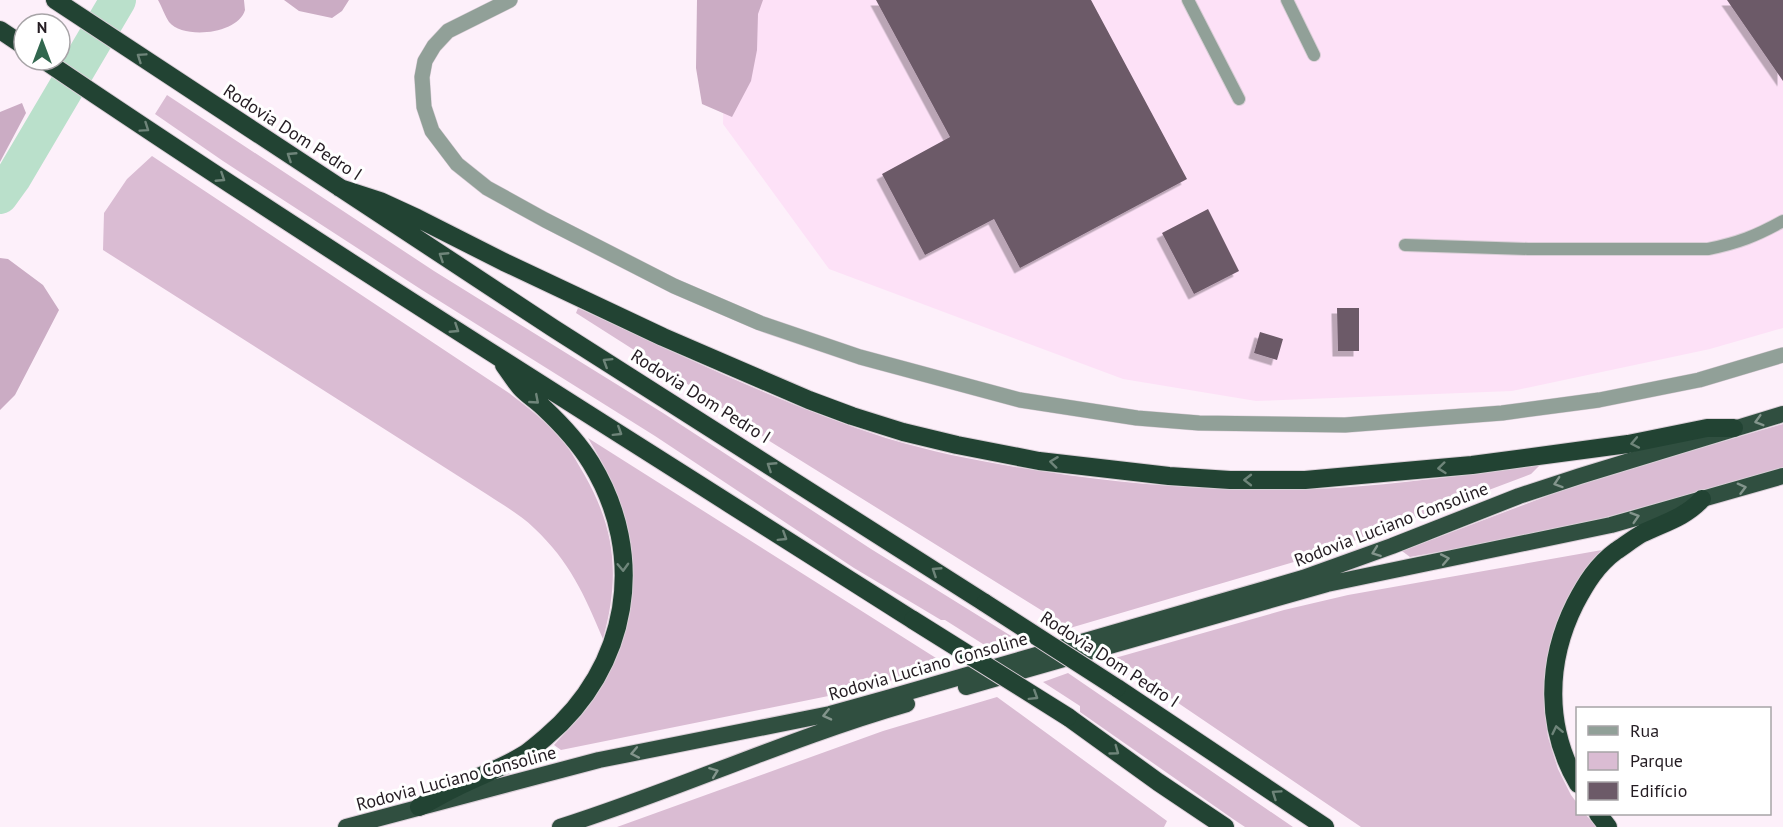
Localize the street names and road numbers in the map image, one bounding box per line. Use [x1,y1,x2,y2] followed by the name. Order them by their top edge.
[219,79,367,185] street label: Rodovia Dom Pedro I
[627,344,775,448] street label: Rodovia Dom Pedro I
[1291,476,1491,572] street label: Rodovia Luciano Consoline
[1036,606,1184,712] street label: Rodovia Dom Pedro I
[826,627,1030,705] street label: Rodovia Luciano Consoline
[353,740,559,816] street label: Rodovia Luciano Consoline

